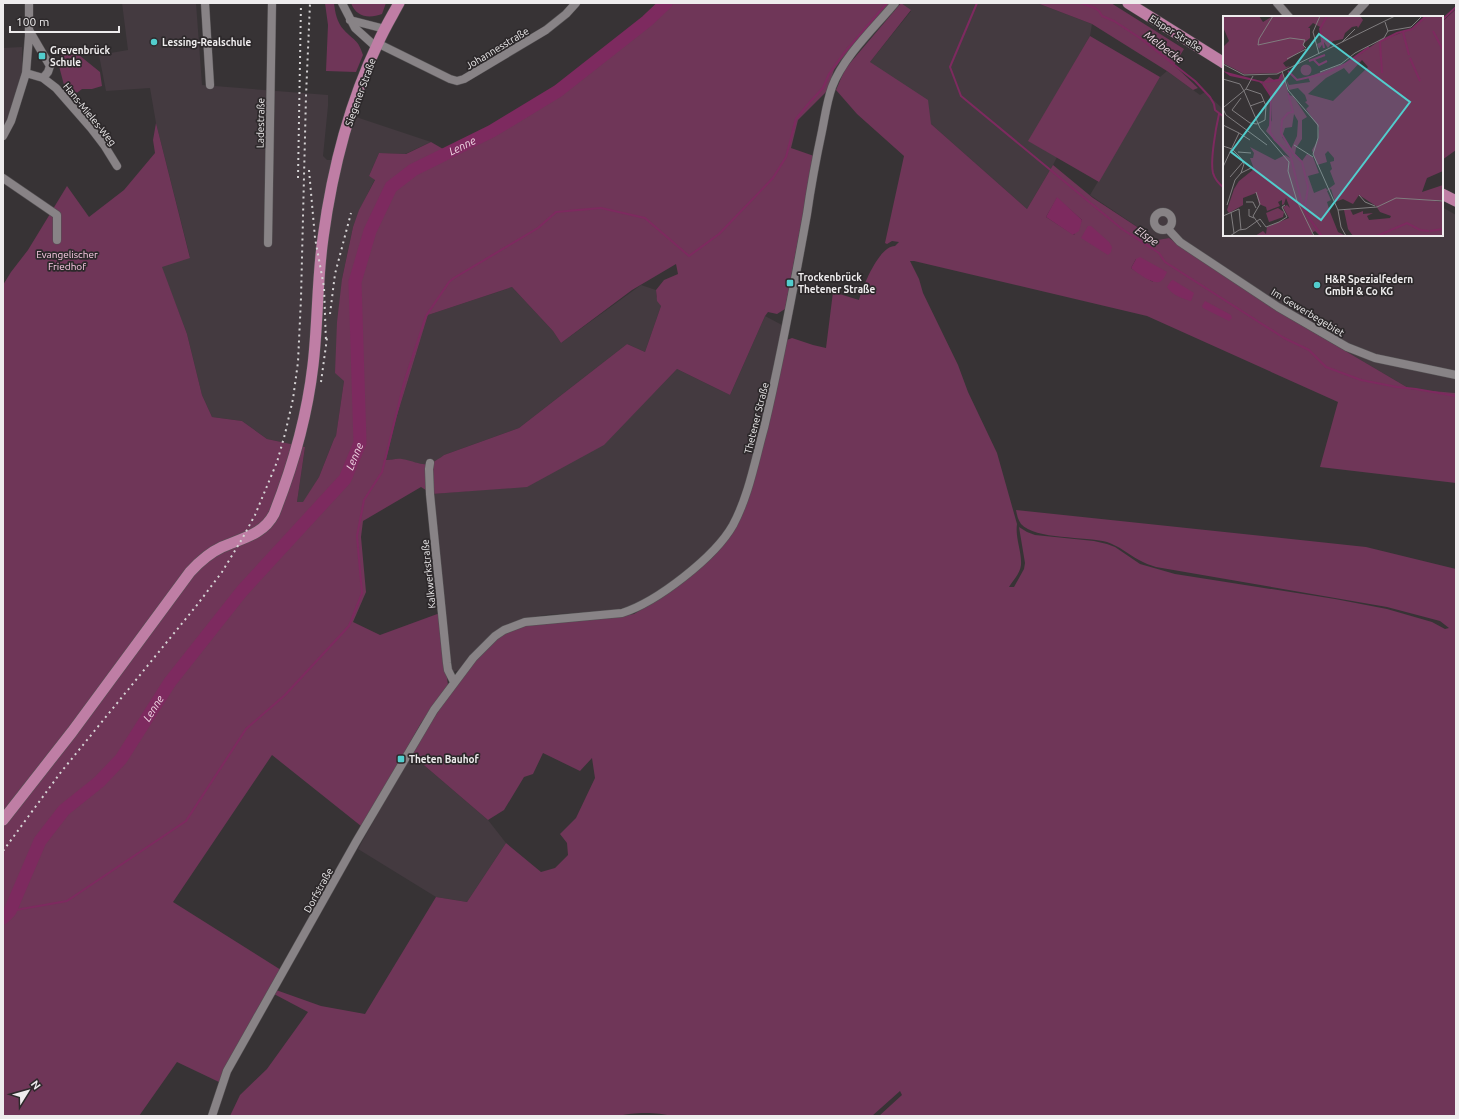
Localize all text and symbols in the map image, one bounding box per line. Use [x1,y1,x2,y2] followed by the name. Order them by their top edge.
[10,8,119,34] scale bar
[1148,13,1204,54] street label: Elsper Straße
[16,15,49,28] text: 100 m
[1223,16,1443,236] inset map
[464,25,531,72] street label: Johannesstraße
[1142,28,1186,66] water label: Melbecke
[149,37,159,47] marker: Lessing-Realschule
[162,37,251,48] place label: Lessing-Realschule
[50,45,110,68] place label: Grevenbrück Schule
[37,51,47,61] marker: Grevenbrück Schule
[343,57,378,128] street label: Siegener Straße
[61,81,118,148] street label: Hans-Mieles-Weg
[255,98,266,148] street label: Ladestraße
[447,134,478,157] water label: Lenne
[1133,224,1161,248] water label: Elspe
[36,249,98,272] park label: Evangelischer Friedhof
[798,272,876,295] place label: Trockenbrück Thetener Straße
[1325,274,1413,297] place label: H&R Spezialfedern GmbH & Co KG
[785,278,795,288] marker: Trockenbrück Thetener Straße
[1312,280,1322,290] marker: H&R Spezialfedern GmbH & Co KG
[1269,286,1346,339] street label: Im Gewerbegebiet
[742,381,771,455] street label: Thetener Straße
[343,440,366,472] water label: Lenne
[419,539,438,609] street label: Kalkwerkstraße
[141,693,166,723] water label: Lenne
[396,754,406,764] marker: Theten Bauhof
[409,754,480,765] place label: Theten Bauhof
[302,866,335,914] street label: Dorfstraße
[8,1071,48,1111] north arrow
[29,1078,43,1092] text: N

